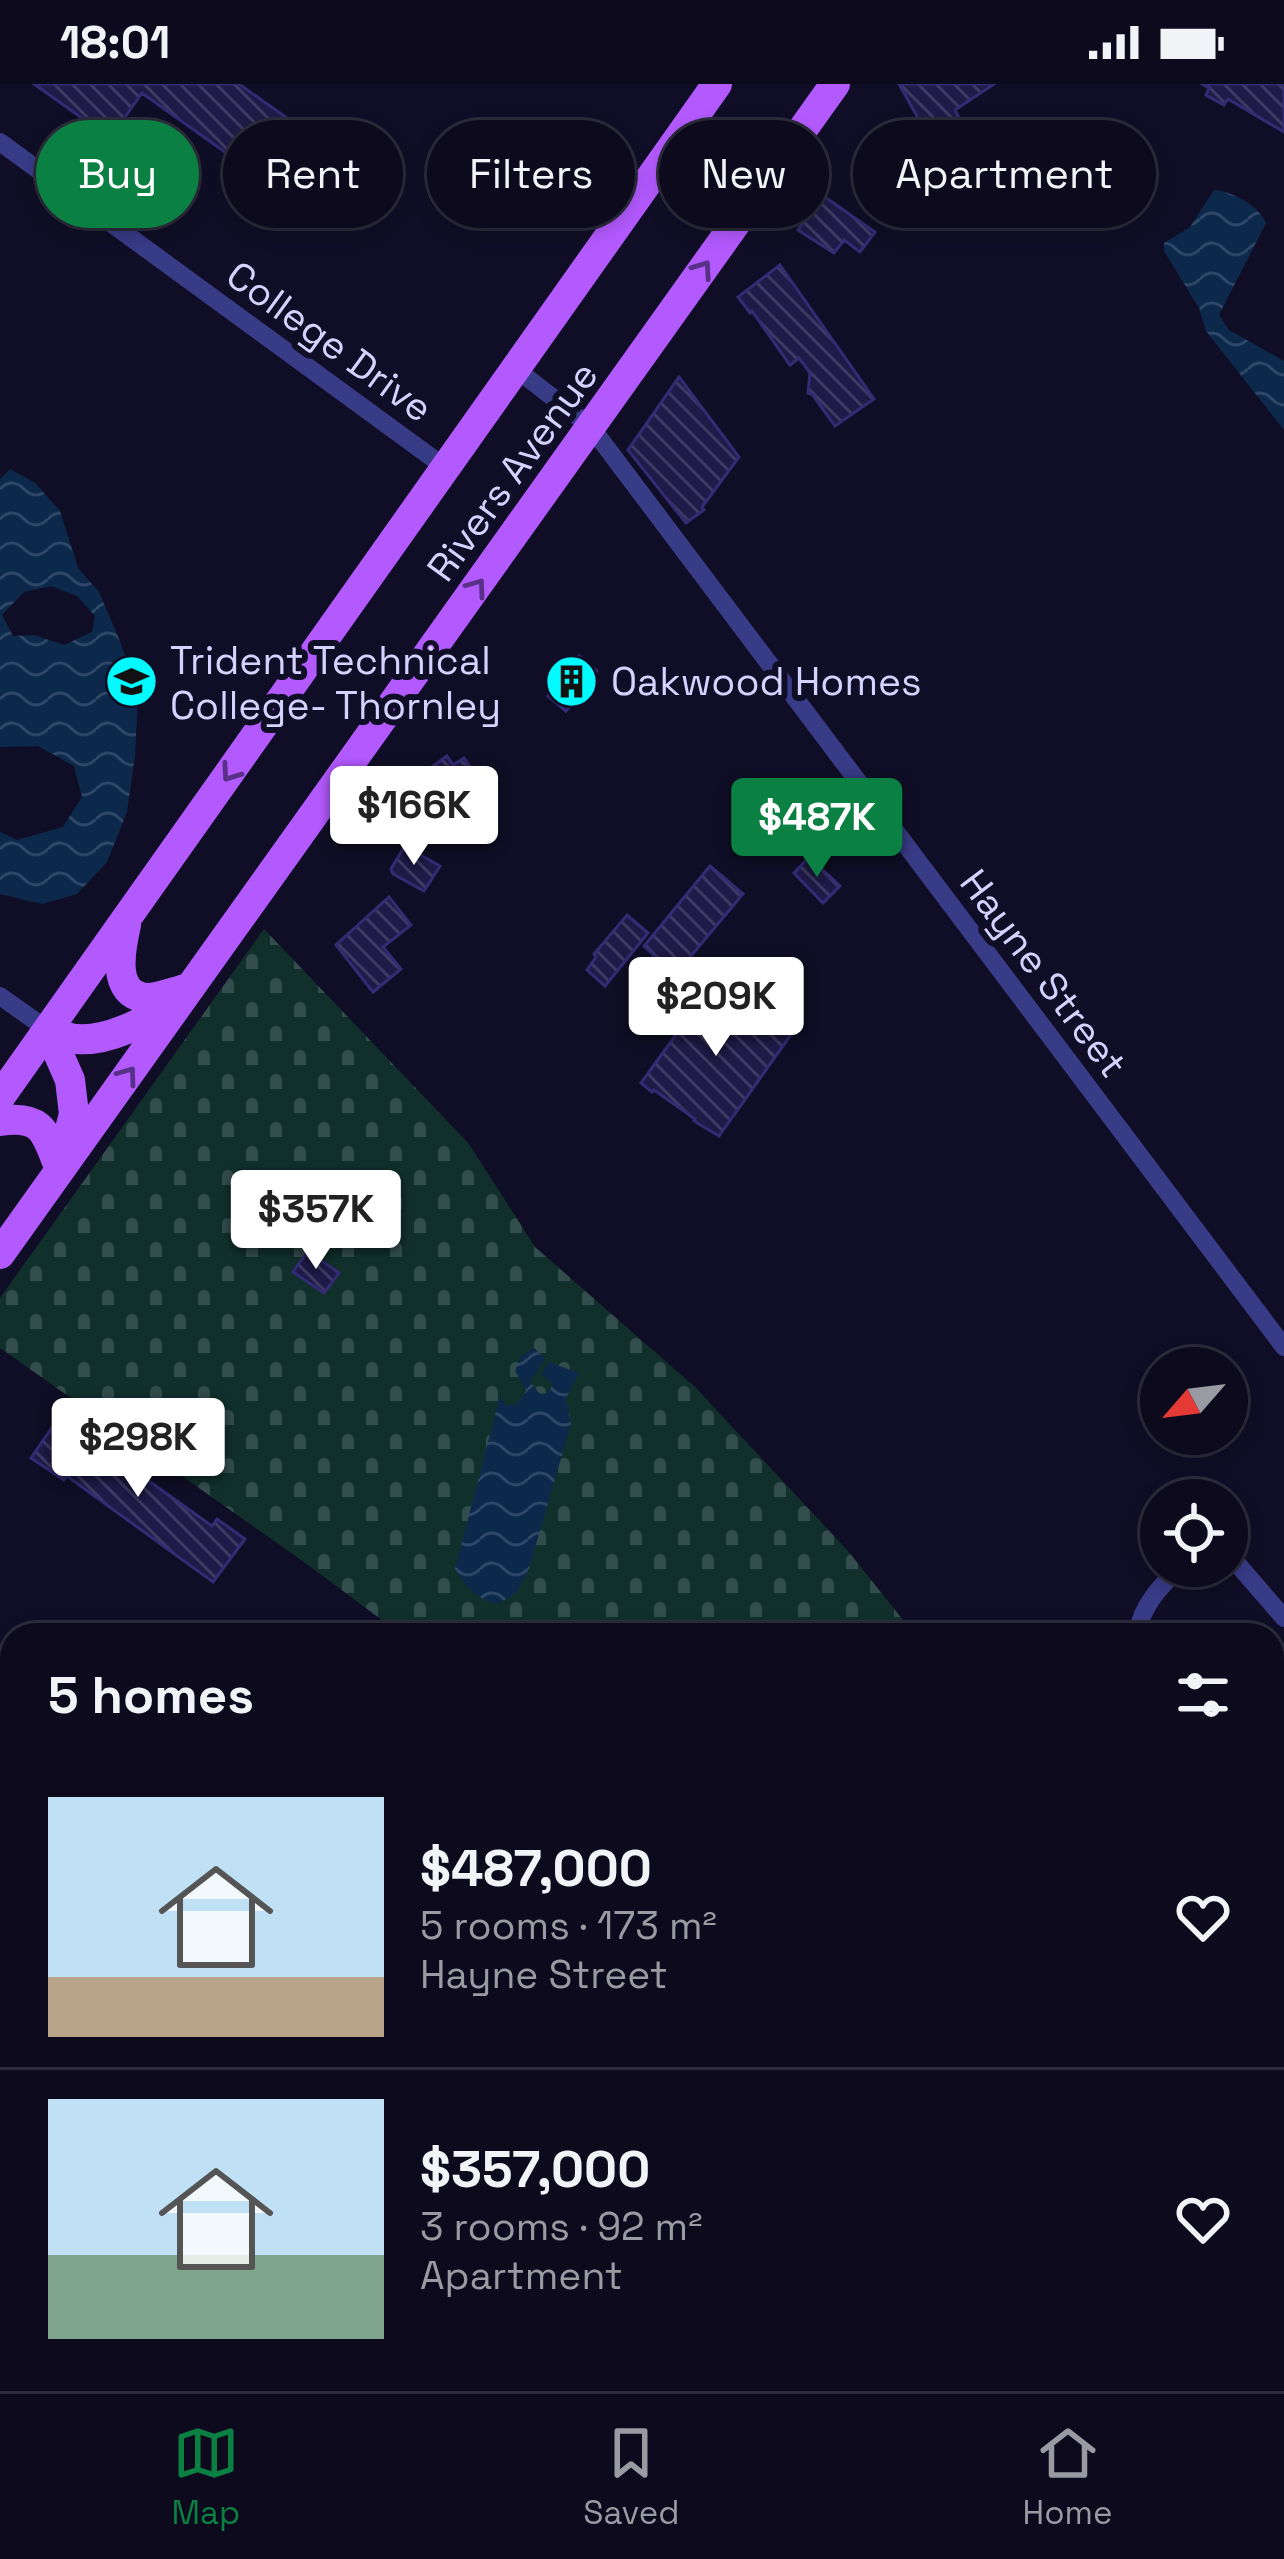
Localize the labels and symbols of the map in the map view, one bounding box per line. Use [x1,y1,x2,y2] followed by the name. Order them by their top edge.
[217,250,442,433] street label: College Drive
[689,260,711,282] one-way arrow
[416,352,609,591] street label: Rivers Avenue
[463,578,485,600] one-way arrow
[170,636,501,730] place label: Trident Technical College- Thornley
[544,653,600,709] building icon: Oakwood Homes
[103,654,159,710] school or university icon: Trident Technical College- Thornley
[611,657,922,706] place label: Oakwood Homes
[222,760,244,782] one-way arrow
[330,766,498,868] pin: $166K
[733,778,901,880] pin: $487K
[950,860,1138,1087] street label: Hayne Street
[632,957,800,1059] pin: $209K
[114,1066,136,1088] one-way arrow
[232,1170,400,1272] pin: $357K
[1140,1347,1248,1455] north arrow
[54,1398,222,1500] pin: $298K

